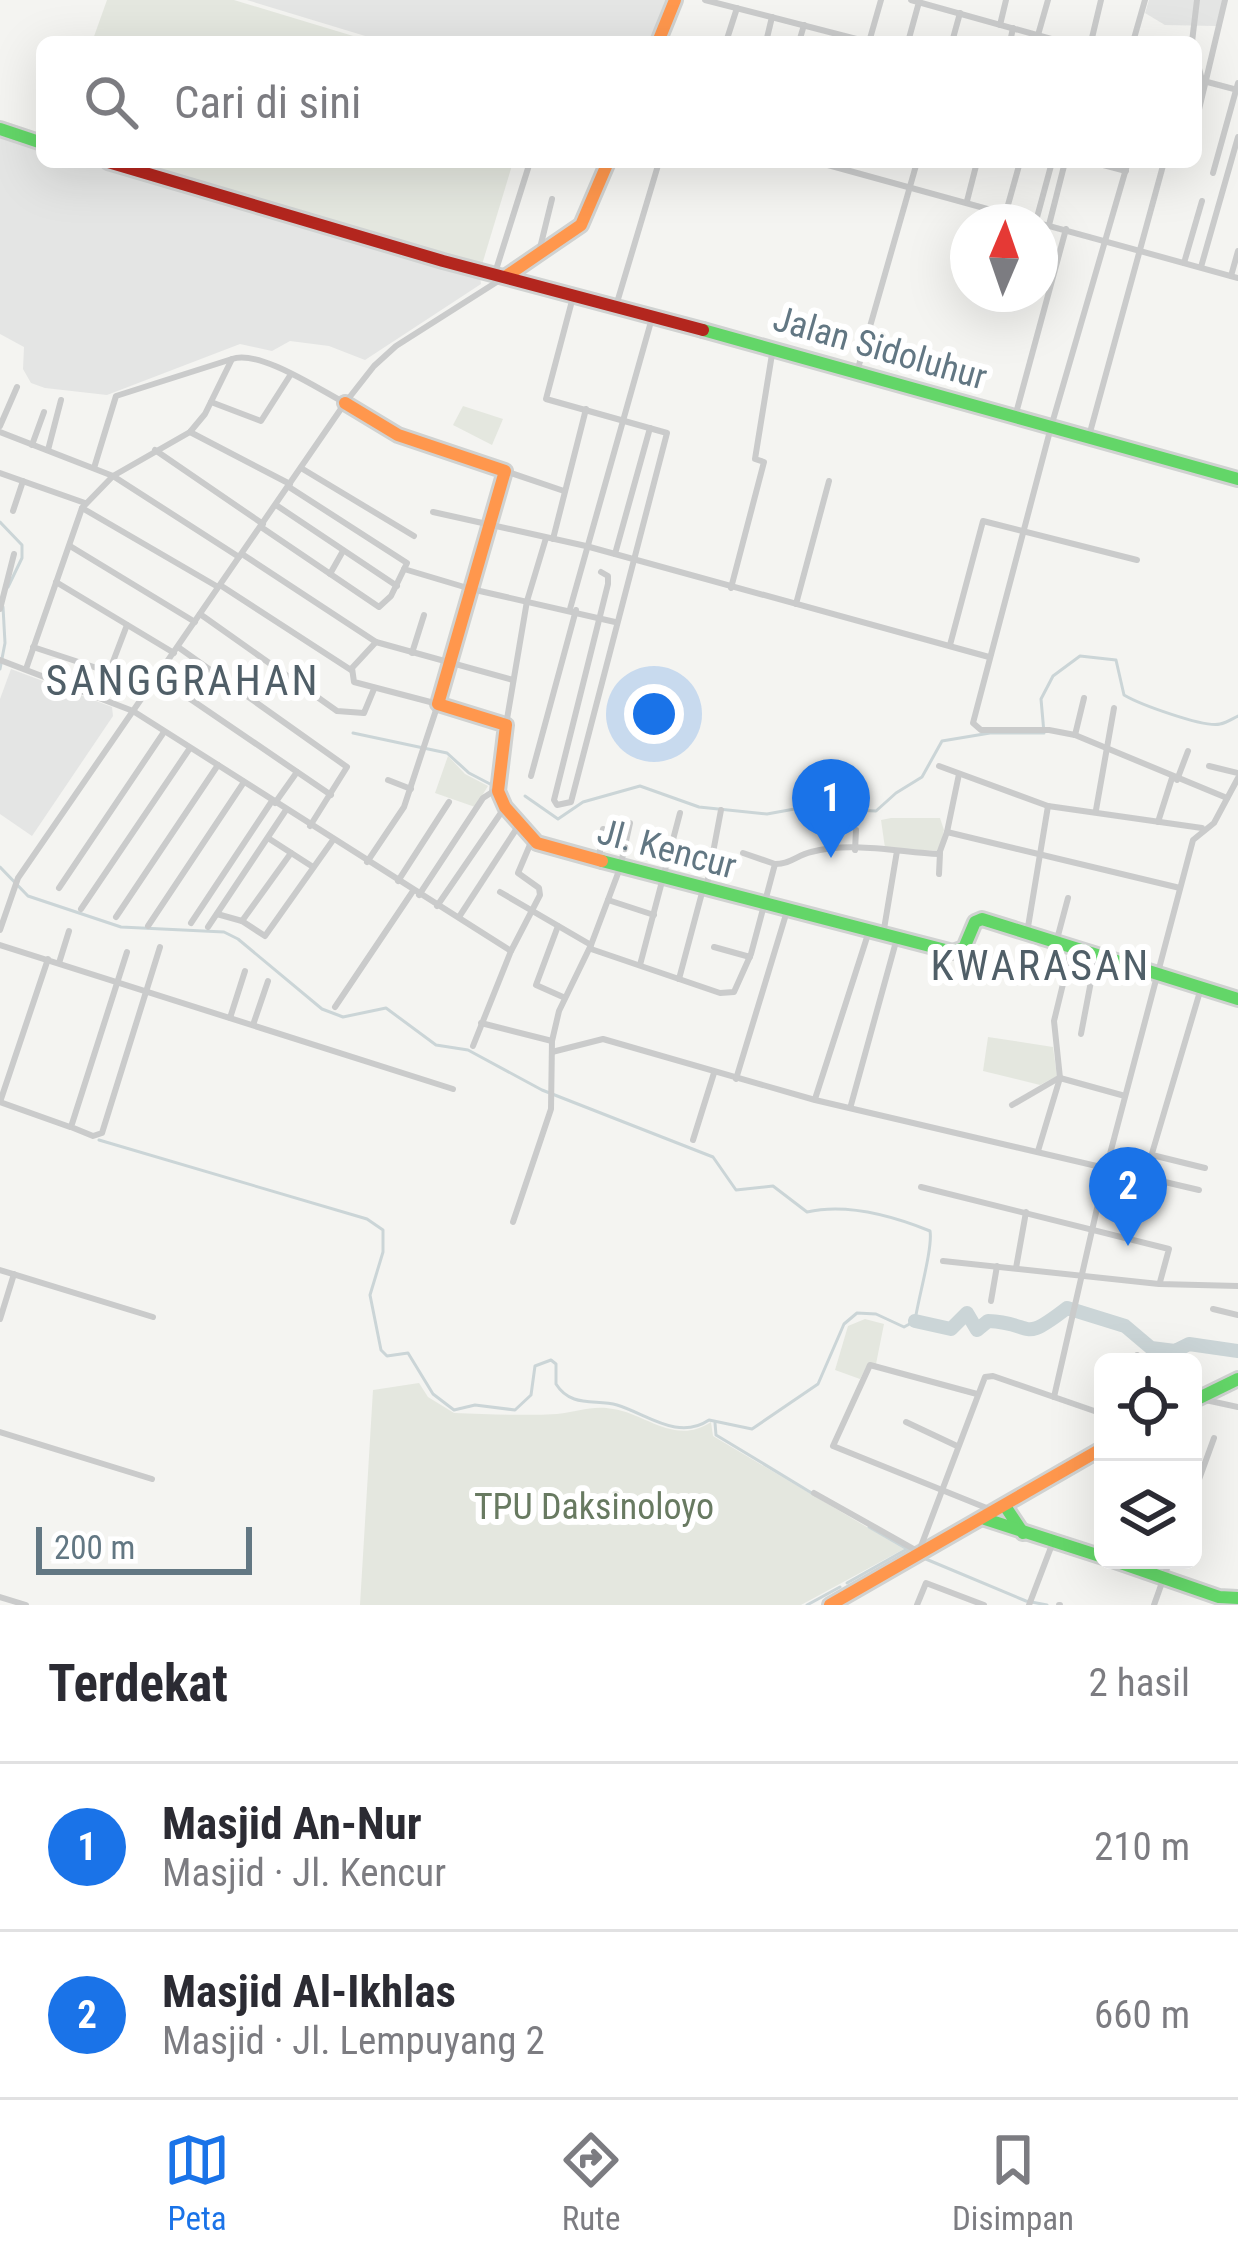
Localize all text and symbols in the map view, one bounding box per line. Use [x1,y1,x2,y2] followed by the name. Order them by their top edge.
[36,36,1202,168] search box
[78,69,144,135] icon: search
[174,76,361,129] text: Cari di sini
[950,204,1058,312] north arrow
[768,297,992,399] street label: Jalan Sidoluhur
[46,656,320,705] district label: SANGGRAHAN
[624,684,684,744] your location
[792,759,870,858] pin: 1
[593,810,741,888] street label: Jl. Kencur
[931,941,1151,990] district label: KWARASAN
[1089,1147,1167,1246] pin: 2
[1094,1353,1202,1569] map controls
[1094,1353,1202,1461] button: locate
[1094,1461,1202,1569] button: layers
[474,1486,714,1528] park label: TPU Daksinoloyo
[36,1521,252,1574] scale bar
[54,1528,135,1567] text: 200 m
[48,1654,228,1713] text: Terdekat
[1089,1660,1190,1706] text: 2 hasil
[162,1797,422,1850] text: Masjid An-Nur
[77,1824,97,1870] text: 1
[1094,1824,1190,1870] text: 210 m
[162,1850,446,1896] text: Masjid · Jl. Kencur
[162,1965,456,2018] text: Masjid Al-Ikhlas
[77,1992,97,2038] text: 2
[1094,1992,1190,2038] text: 660 m
[162,2018,545,2064] text: Masjid · Jl. Lempuyang 2
[164,2127,230,2238] tab: Peta
[558,2127,624,2238] tab: Rute
[952,2127,1074,2238] tab: Disimpan

